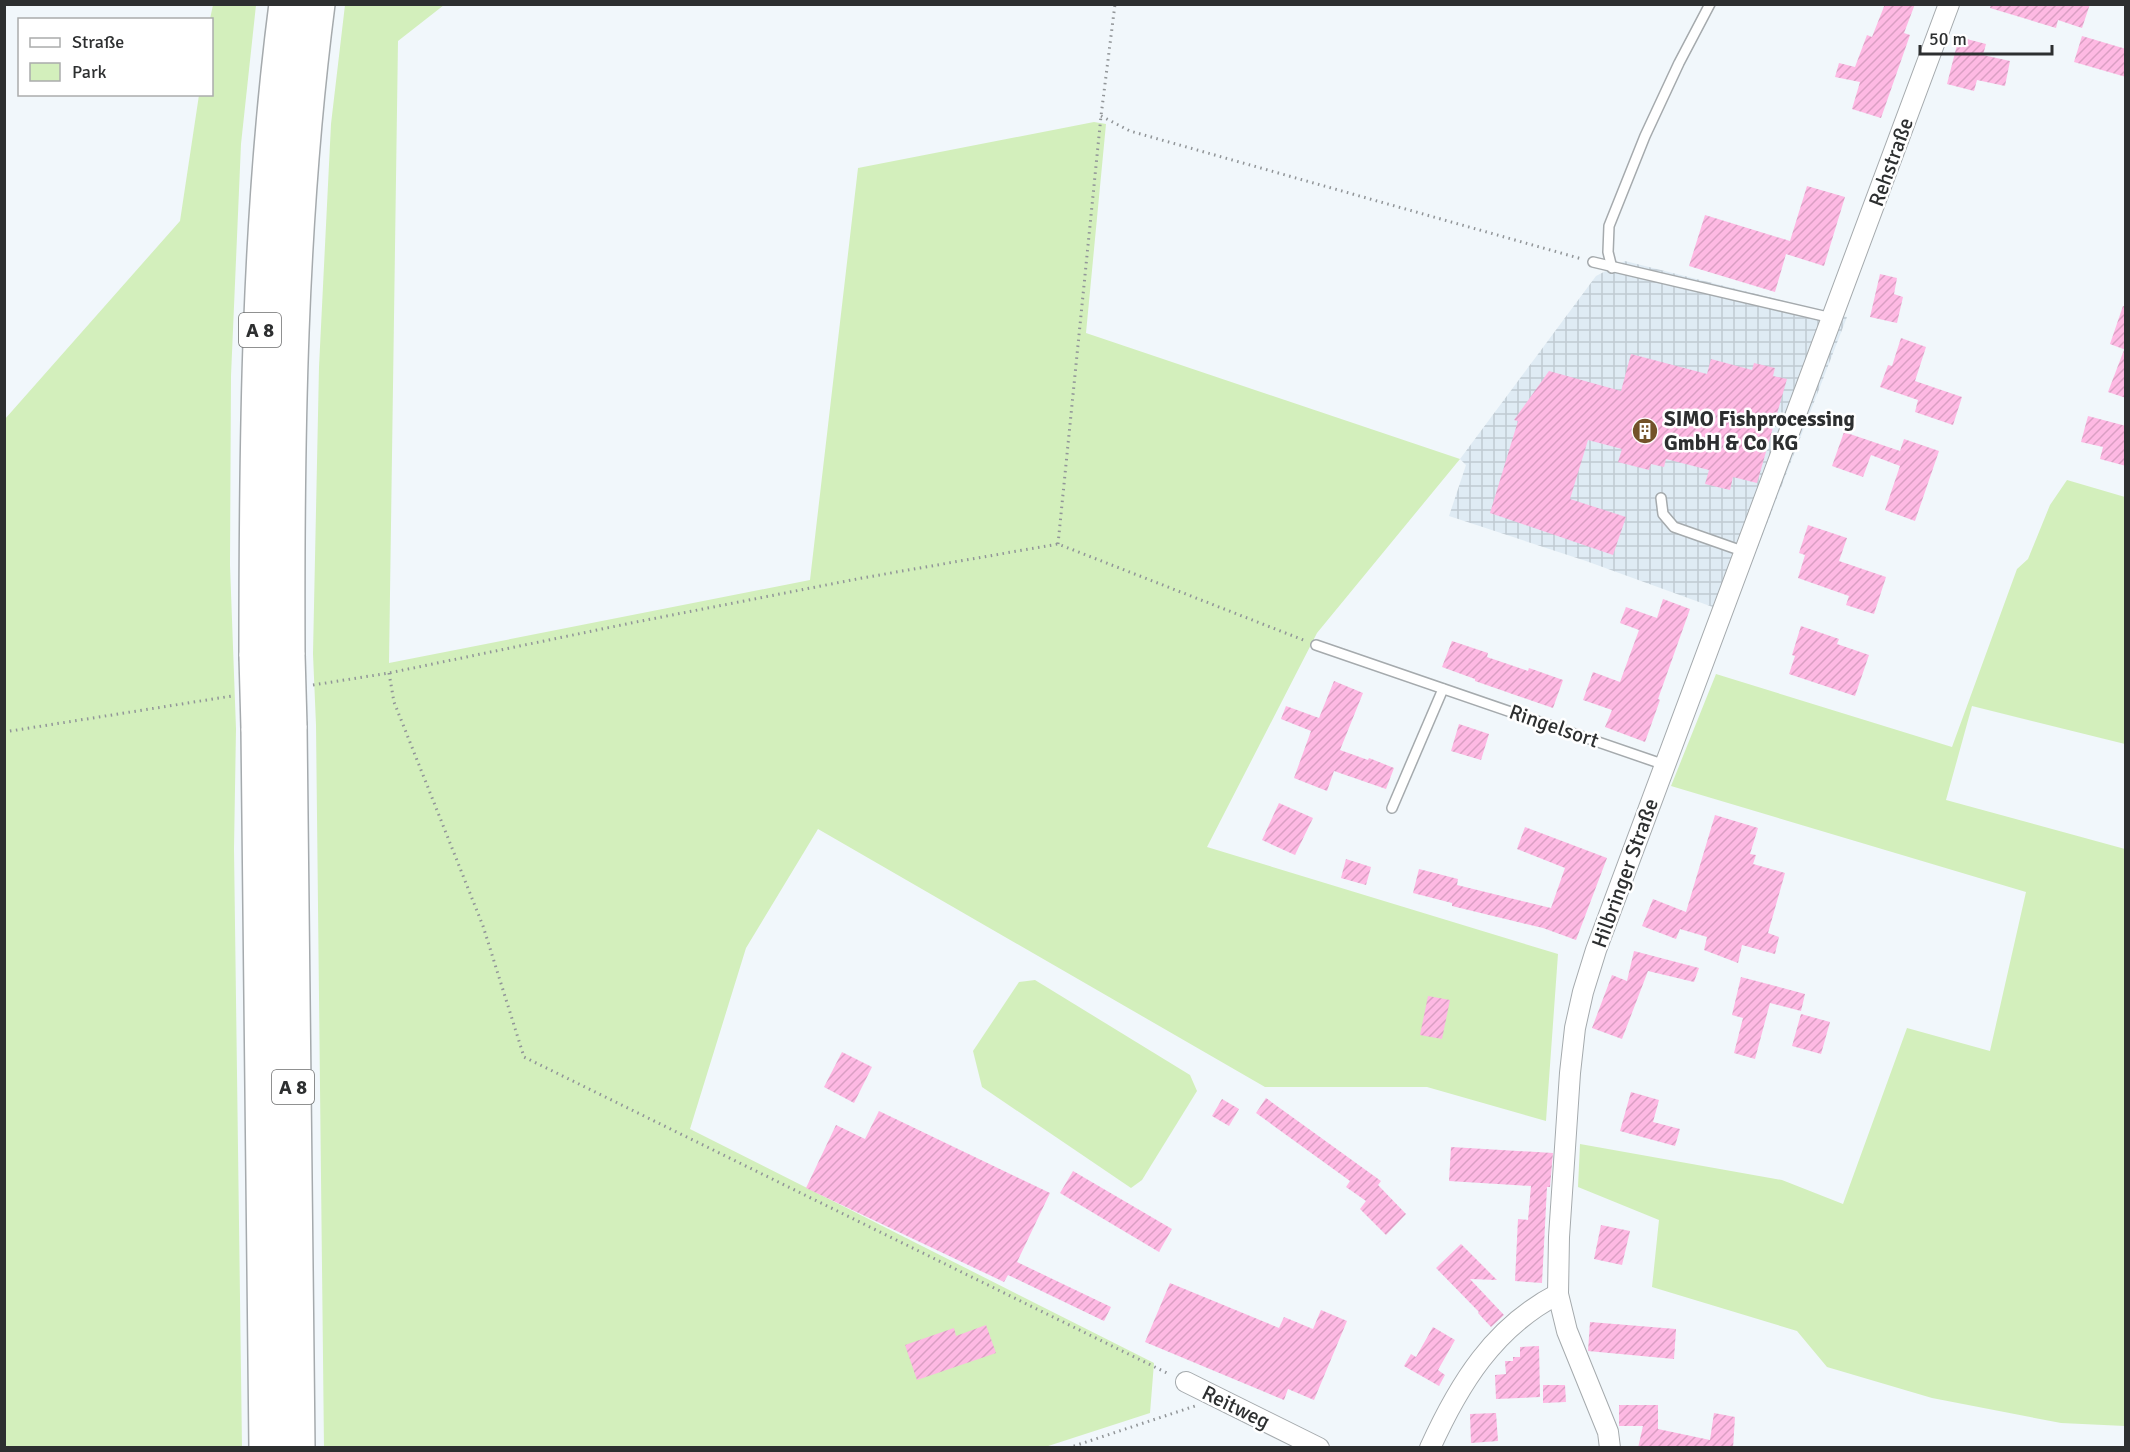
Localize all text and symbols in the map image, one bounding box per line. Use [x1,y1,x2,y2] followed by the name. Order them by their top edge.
[18,18,213,96] legend
[1920,18,2052,56] scale bar
[1929,28,1967,50] text: 50 m
[72,31,124,53] text: Straße
[72,61,107,83] text: Park
[1863,114,1919,210] street label: Rehstraße
[239,313,281,347] road number: A 8
[1664,406,1855,456] place label: SIMO Fishprocessing GmbH & Co KG
[1630,416,1660,446] building icon: SIMO Fishprocessing GmbH & Co KG
[1506,699,1602,753] street label: Ringelsort
[1586,795,1664,951] street label: Hilbringer Straße
[272,1070,314,1104] road number: A 8
[1198,1379,1274,1435] street label: Reitweg

